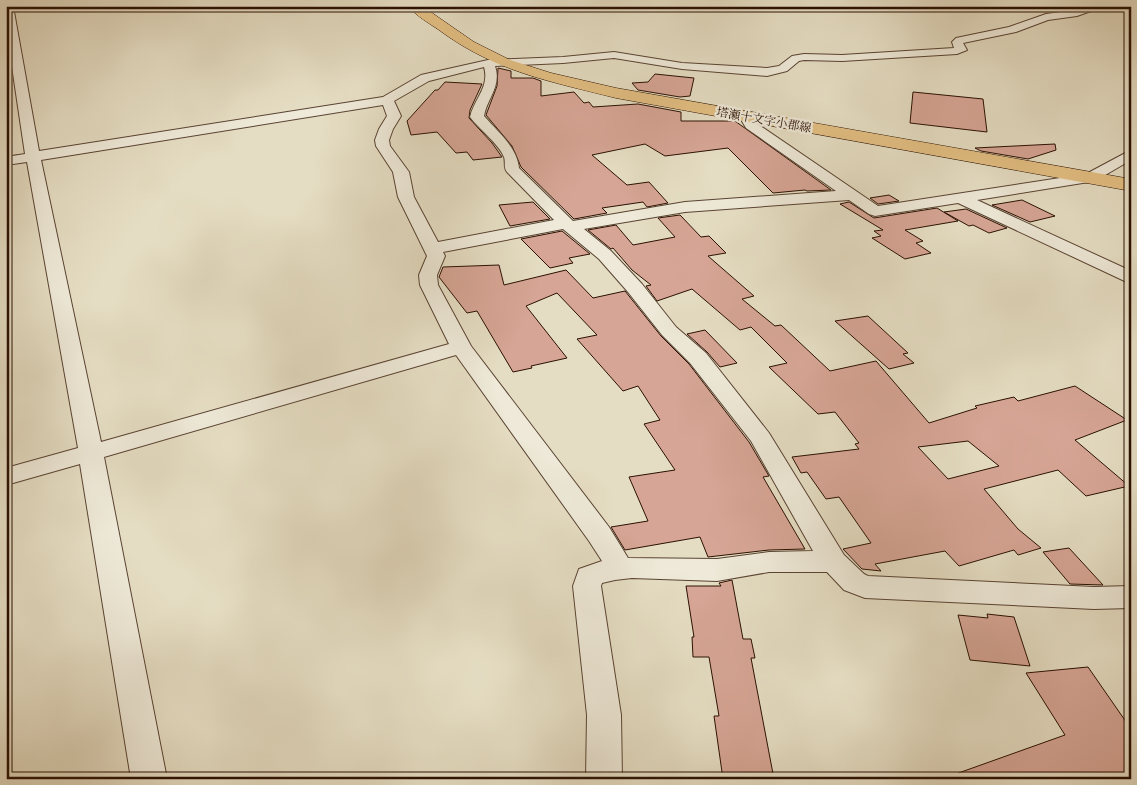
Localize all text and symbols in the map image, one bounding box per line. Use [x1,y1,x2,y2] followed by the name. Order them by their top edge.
[716,104,813,135] street label: 塔瀬十文字小郡線

